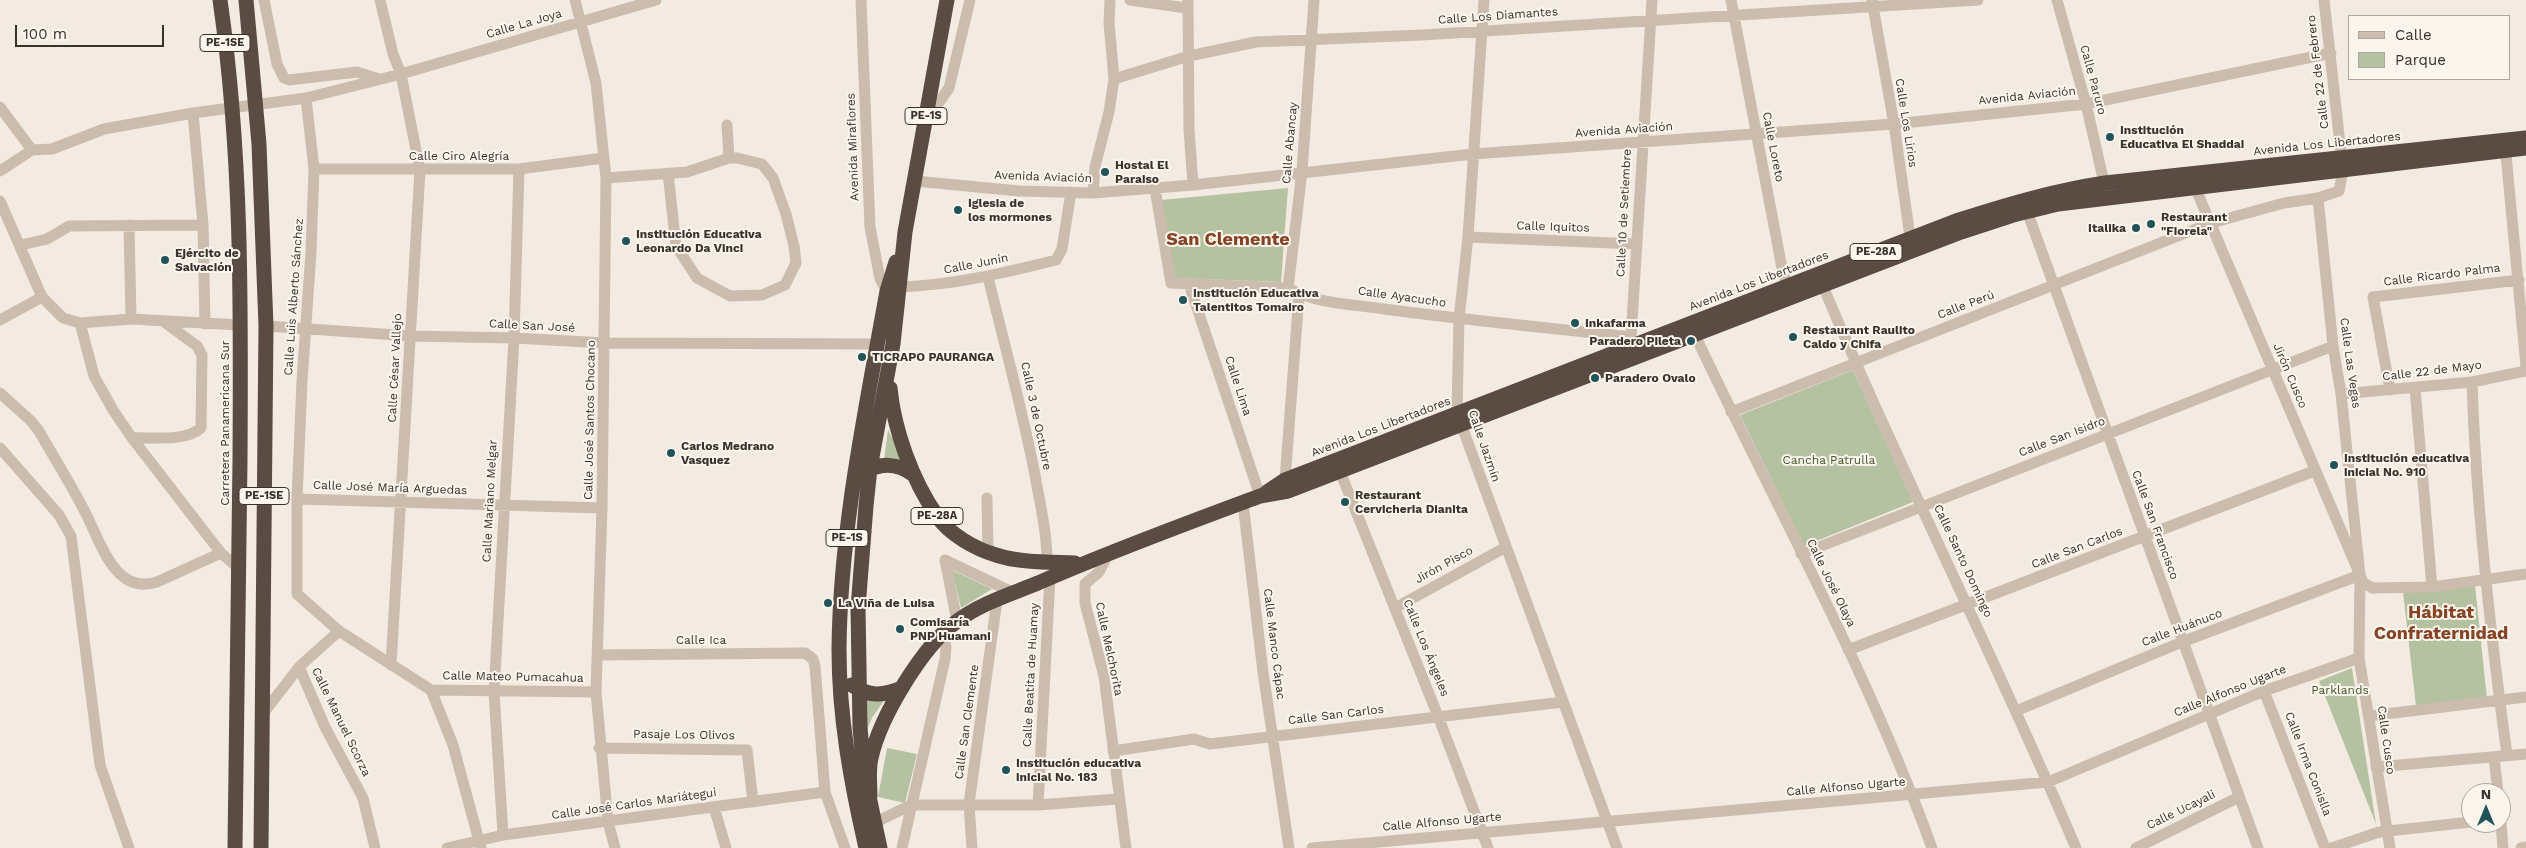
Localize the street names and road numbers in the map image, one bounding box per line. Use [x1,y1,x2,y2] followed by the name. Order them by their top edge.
[1437,5,1559,27] street label: Calle Los Diamantes
[485,6,563,42] street label: Calle La Joya
[2304,14,2332,130] street label: Calle 22 de Febrero
[200,34,250,52] road number: PE-1SE
[2077,44,2109,116] street label: Calle Paruro
[1892,77,1920,169] street label: Calle Los Lirios
[1978,84,2076,108] street label: Avenida Aviación
[844,93,862,201] street label: Avenida Miraflores
[1279,101,1301,185] street label: Calle Abancay
[905,108,947,124] road number: PE-1S
[1759,111,1787,183] street label: Calle Loreto
[1575,119,1673,141] street label: Avenida Aviación
[2253,129,2401,159] street label: Avenida Los Libertadores
[409,149,509,163] street label: Calle Ciro Alegría
[1613,149,1635,277] street label: Calle 10 de Setiembre
[994,168,1092,186] street label: Avenida Aviación
[281,218,307,376] street label: Calle Luis Alberto Sánchez
[1516,219,1590,235] street label: Calle Iquitos
[1850,243,1902,260] road number: PE-28A
[1687,248,1831,314] street label: Avenida Los Libertadores
[942,251,1010,277] street label: Calle Junín
[2383,261,2501,289] street label: Calle Ricardo Palma
[1357,284,1447,310] street label: Calle Ayacucho
[1935,288,1997,322] street label: Calle Perú
[385,313,405,423] street label: Calle César Vallejo
[488,317,576,335] street label: Calle San José
[2337,317,2363,409] street label: Calle Las Vegas
[218,340,232,506] street label: Carretera Panamericana Sur
[581,340,599,500] street label: Calle José Santos Chocano
[2270,341,2310,411] street label: Jirón Cusco
[1222,354,1254,418] street label: Calle Lima
[2381,358,2483,384] street label: Calle 22 de Mayo
[1017,361,1055,471] street label: Calle 3 de Octubre
[1309,394,1453,460] street label: Avenida Los Libertadores
[1465,408,1503,484] street label: Calle Jazmín
[2017,414,2107,460] street label: Calle San Isidro
[480,439,500,563] street label: Calle Mariano Melgar
[2129,468,2181,582] street label: Calle San Francisco
[313,478,467,498] street label: Calle José María Arguedas
[239,488,289,504] road number: PE-1SE
[1931,502,1995,620] street label: Calle Santo Domingo
[911,508,963,524] road number: PE-28A
[2029,524,2125,572] street label: Calle San Carlos
[826,530,868,546] road number: PE-1S
[1803,536,1859,630] street label: Calle José Olaya
[1412,543,1476,587] street label: Jirón Pisco
[1260,588,1288,700] street label: Calle Manco Cápac
[1400,597,1452,699] street label: Calle Los Ángeles
[1092,601,1126,697] street label: Calle Melchorita
[1020,603,1042,747] street label: Calle Beatita de Huamay
[2140,606,2224,650] street label: Calle Huánuco
[676,633,726,647] street label: Calle Ica
[2172,662,2288,720] street label: Calle Alfonso Ugarte
[952,664,982,780] street label: Calle San Clemente
[308,665,374,779] street label: Calle Manuel Scorza
[442,669,584,685] street label: Calle Mateo Pumacahua
[1287,702,1385,728] street label: Calle San Carlos
[2374,705,2398,775] street label: Calle Cusco
[2281,710,2335,818] street label: Calle Irma Conislla
[633,727,735,743] street label: Pasaje Los Olivos
[1786,775,1906,799] street label: Calle Alfonso Ugarte
[551,785,717,823] street label: Calle José Carlos Mariátegui
[2144,787,2218,833] street label: Calle Ucayali
[1382,810,1502,834] street label: Calle Alfonso Ugarte

